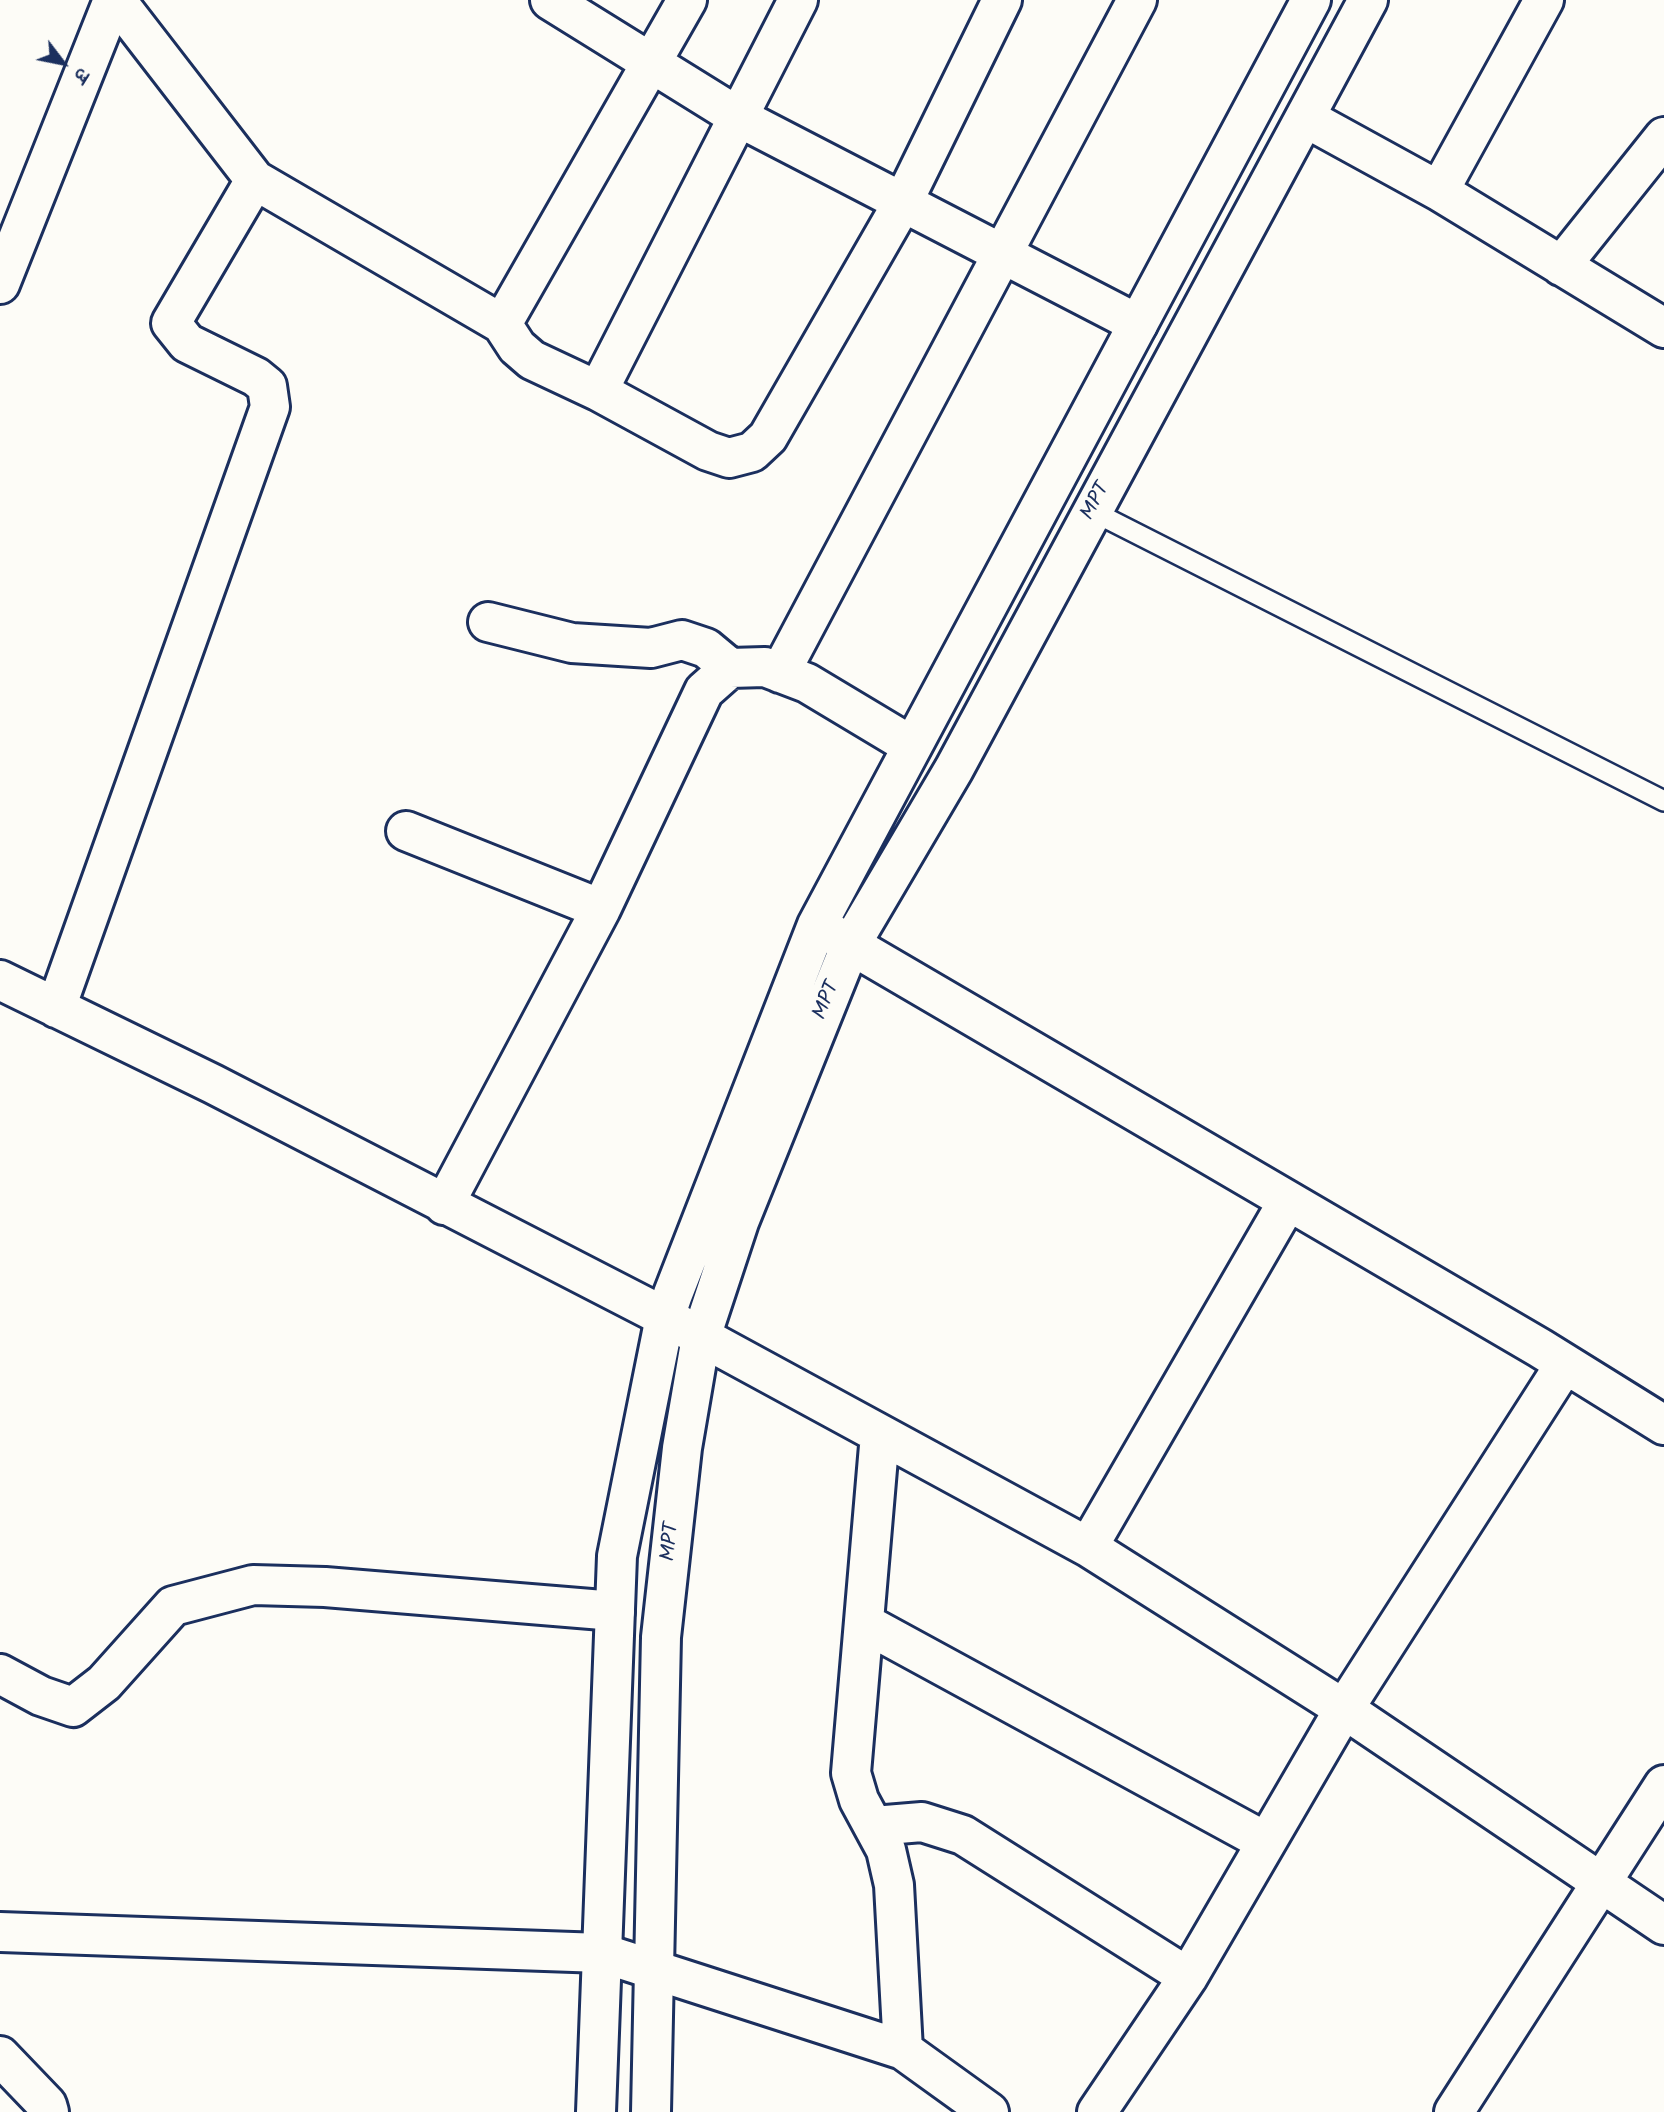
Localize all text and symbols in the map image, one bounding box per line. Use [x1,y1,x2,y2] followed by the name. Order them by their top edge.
[28,28,98,98] north arrow
[65,61,97,87] text: उ
[1077,479,1117,525] street label: MPT
[809,978,847,1024] street label: MPT
[657,1521,687,1563] street label: MPT

